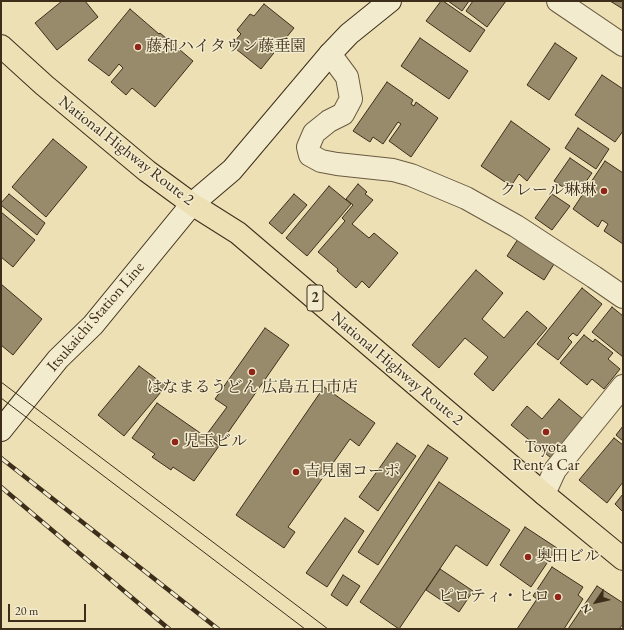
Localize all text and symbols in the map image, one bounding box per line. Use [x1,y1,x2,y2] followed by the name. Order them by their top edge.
[146,37,306,57] place label: 藤和ハイタウン藤垂園
[133,42,143,52] marker: 藤和ハイタウン藤垂園
[54,92,198,210] street label: National Highway Route 2
[500,181,596,201] place label: クレール琳琳
[599,186,609,196] marker: クレール琳琳
[43,258,149,376] street label: Itsukaichi Station Line
[307,285,323,311] road number: 2
[327,308,467,430] street label: National Highway Route 2
[247,367,257,377] marker: はなまるうどん 広島五日市店
[146,378,358,398] place label: はなまるうどん 広島五日市店
[541,427,551,437] marker: Toyota Rent a Car
[183,432,247,452] place label: 児玉ビル
[170,437,180,447] marker: 児玉ビル
[513,438,579,476] place label: Toyota Rent a Car
[304,462,400,482] place label: 吉見園コーポ
[291,467,301,477] marker: 吉見園コーポ
[536,547,600,567] place label: 奥田ビル
[523,552,533,562] marker: 奥田ビル
[576,582,616,622] north arrow
[438,587,550,607] place label: ピロティ・ヒロ
[553,592,563,602] marker: ピロティ・ヒロ
[10,596,88,622] scale bar
[578,601,594,616] text: N
[15,603,38,619] text: 20 m

